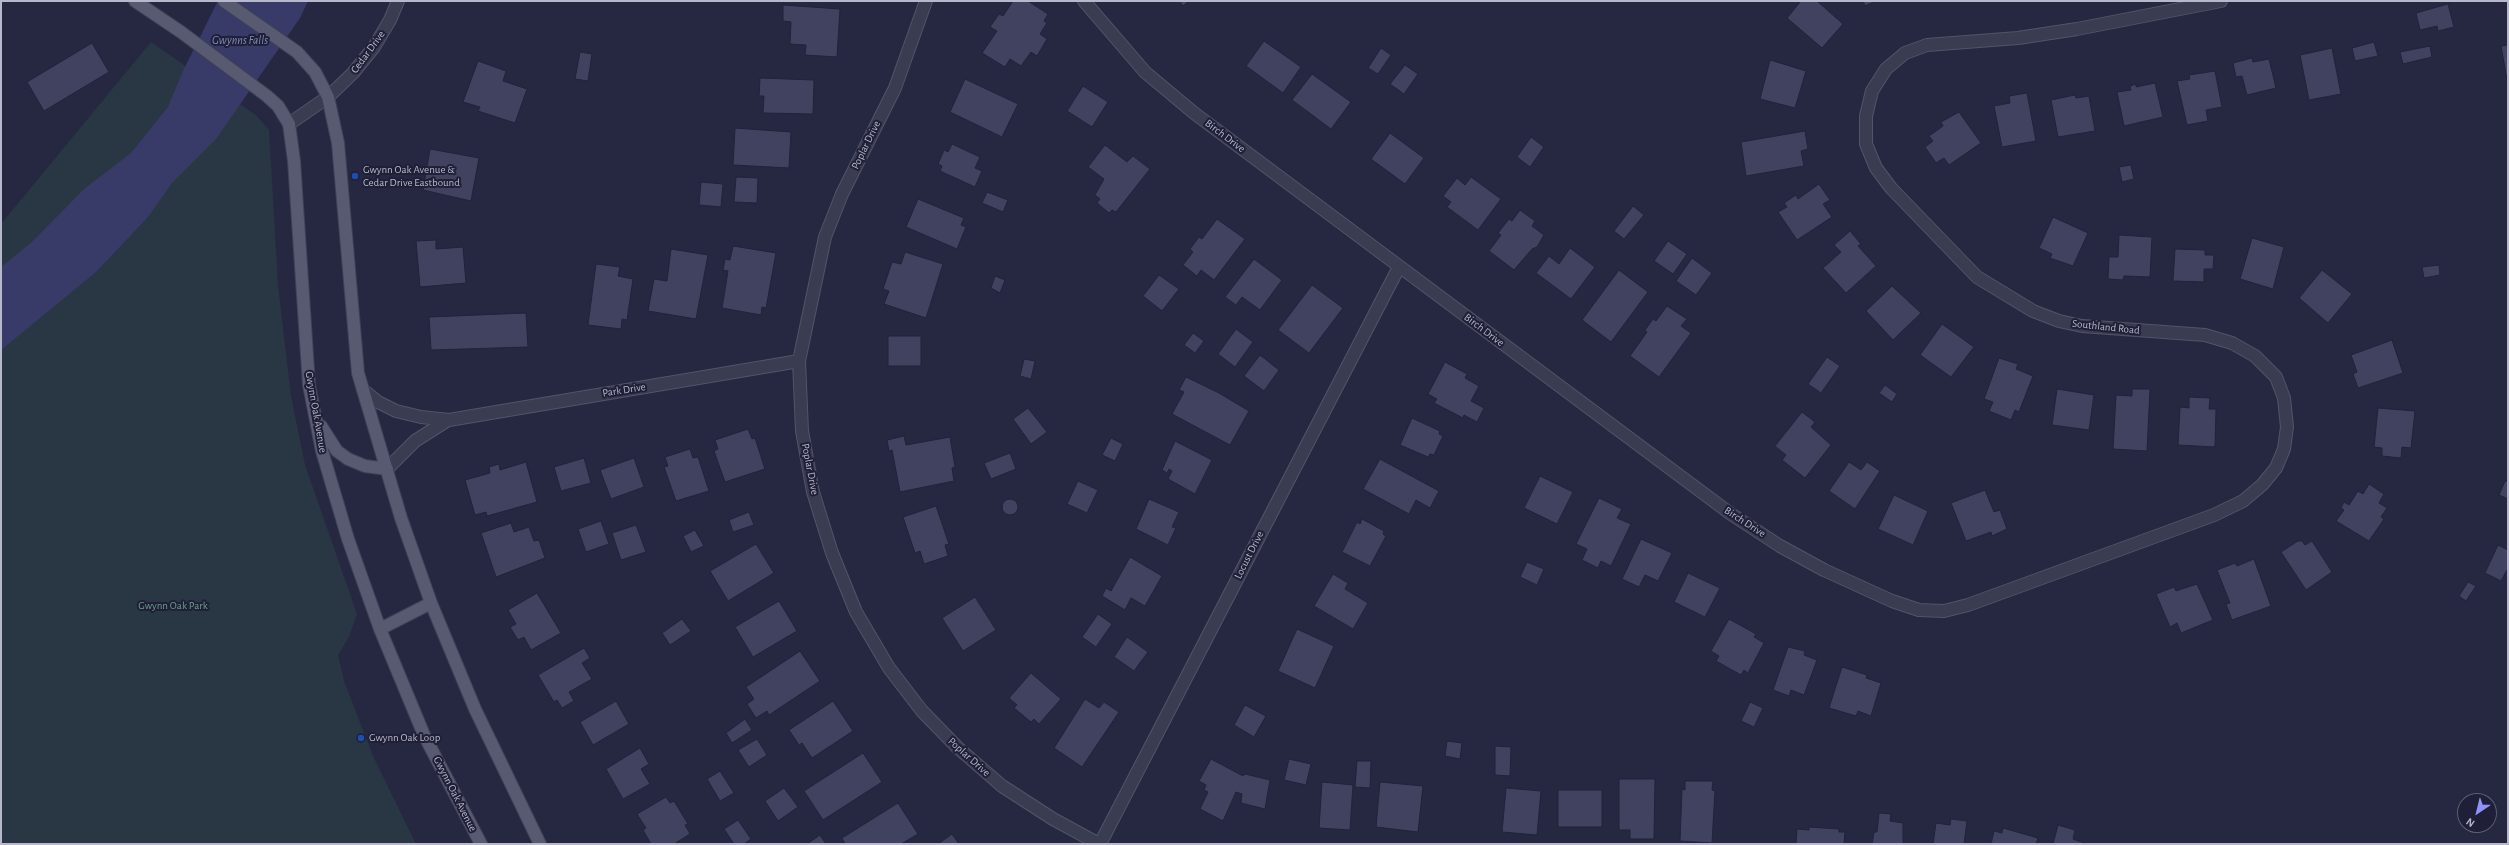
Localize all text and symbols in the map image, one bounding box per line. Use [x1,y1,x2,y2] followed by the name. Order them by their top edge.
[348,28,388,76] street label: Cedar Drive
[212,33,268,47] water label: Gwynns Falls
[1202,117,1248,155] street label: Birch Drive
[849,119,883,171] street label: Poplar Drive
[363,163,460,189] place label: Gwynn Oak Avenue & Cedar Drive Eastbound
[350,171,360,181] marker: Gwynn Oak Avenue & Cedar Drive Eastbound
[1461,311,1507,349] street label: Birch Drive
[2072,317,2140,337] street label: Southland Road
[302,370,330,454] street label: Gwynn Oak Avenue
[601,380,647,400] street label: Park Drive
[799,442,821,496] street label: Poplar Drive
[1722,504,1768,540] street label: Birch Drive
[1231,529,1267,581] street label: Locust Drive
[138,599,208,613] park label: Gwynn Oak Park
[369,731,440,745] place label: Gwynn Oak Loop
[356,733,366,743] marker: Gwynn Oak Loop
[945,735,993,779] street label: Poplar Drive
[430,754,480,834] street label: Gwynn Oak Avenue
[2457,793,2497,833] north arrow
[2464,816,2477,829] text: N

